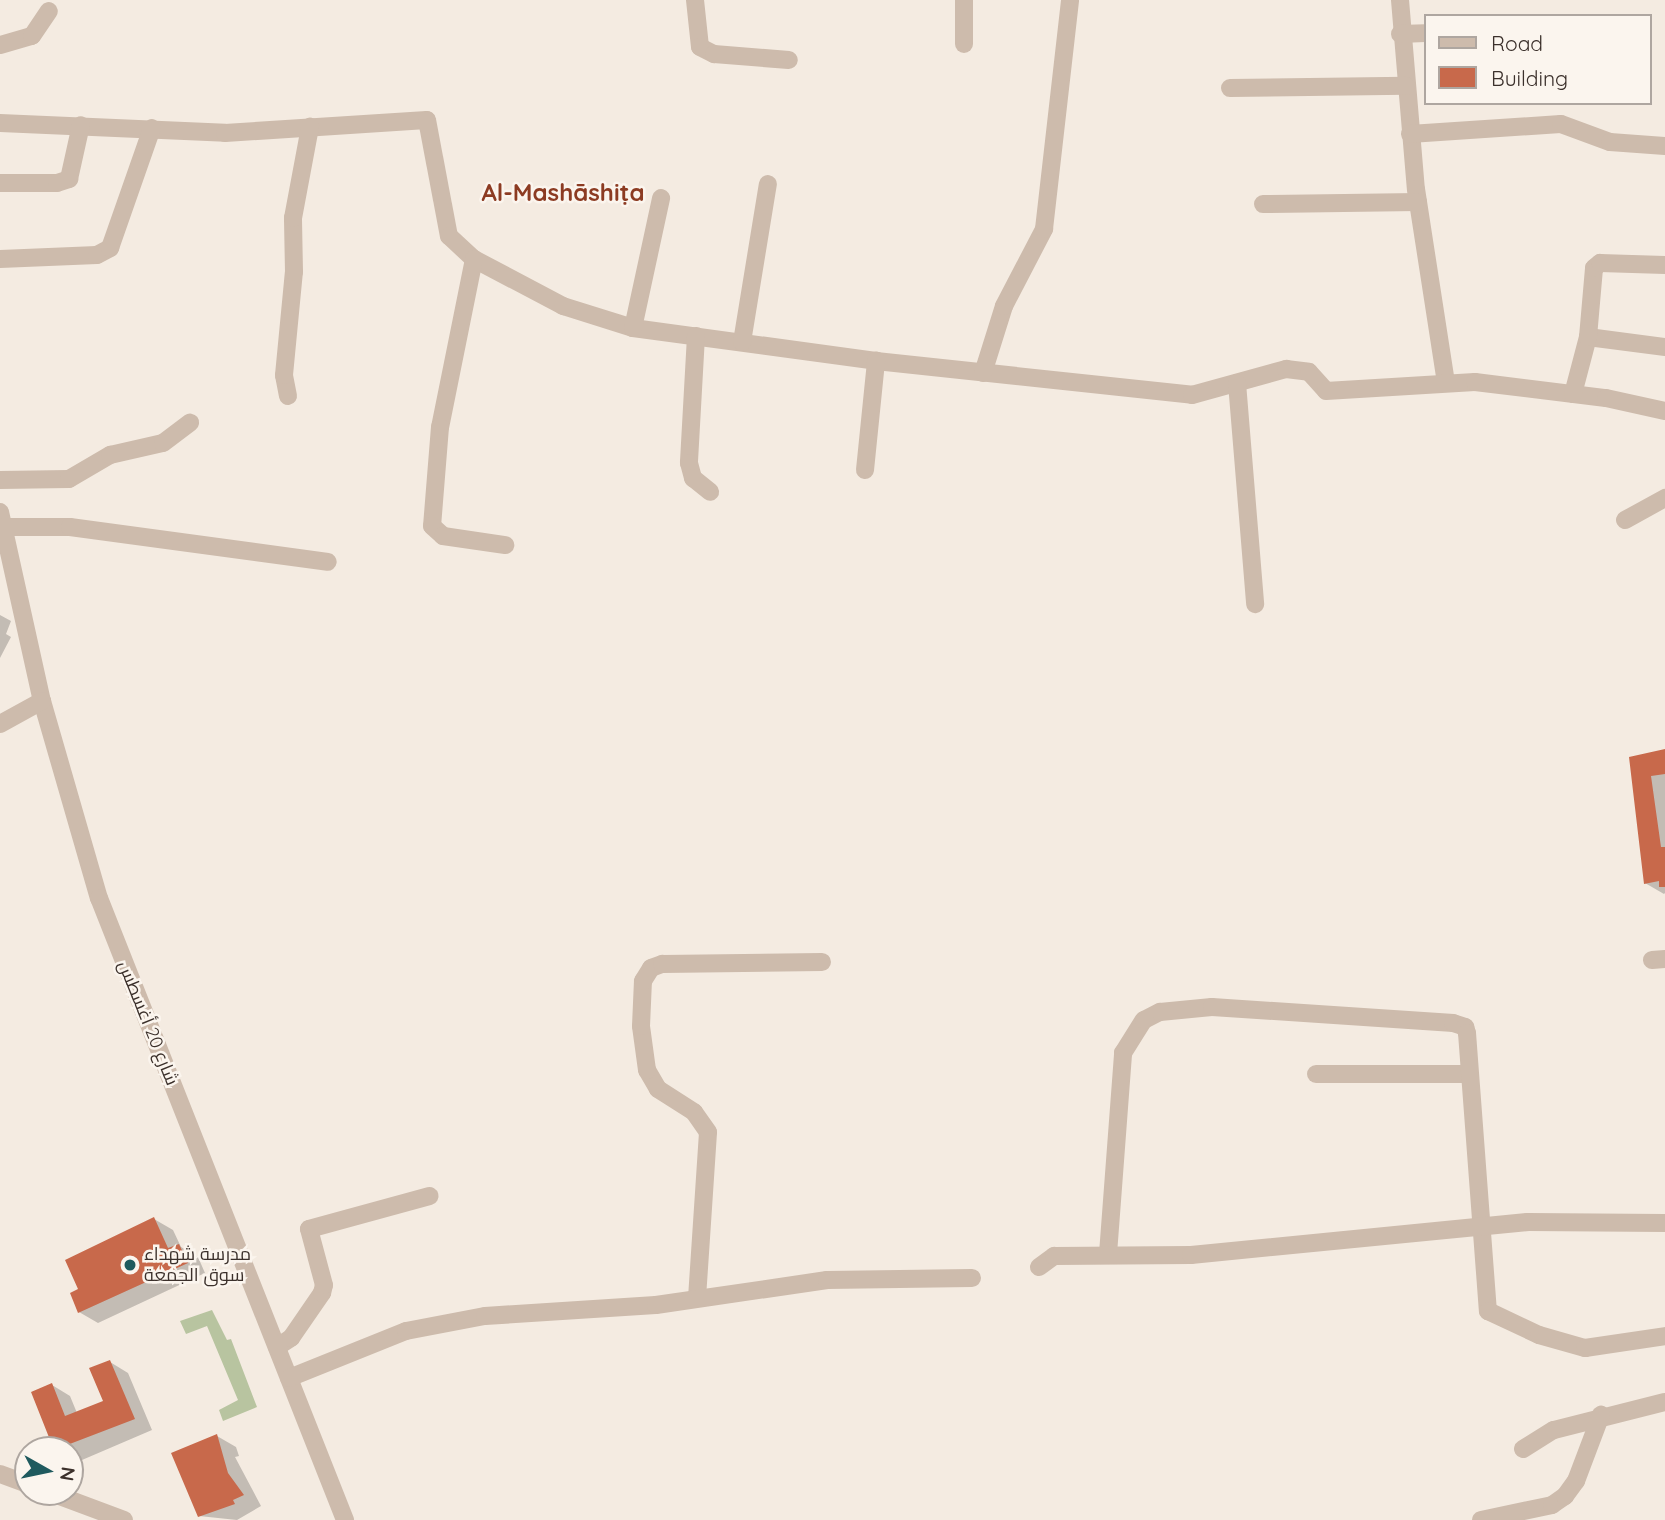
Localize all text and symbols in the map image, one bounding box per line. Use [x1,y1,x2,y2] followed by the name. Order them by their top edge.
[1424,14,1651,105] legend
[1491,30,1543,56] text: Road
[1491,65,1568,91] text: Building
[482,179,644,207] district label: Al-Mashāshiṭa
[113,958,183,1088] street label: شارع 20 أغسطس
[144,1244,251,1286] place label: مدرسة شهداء سوق الجمعة
[122,1257,138,1273] marker: مدرسة شهداء سوق الجمعة
[14,1436,84,1506] north arrow
[55,1465,81,1483] text: N

